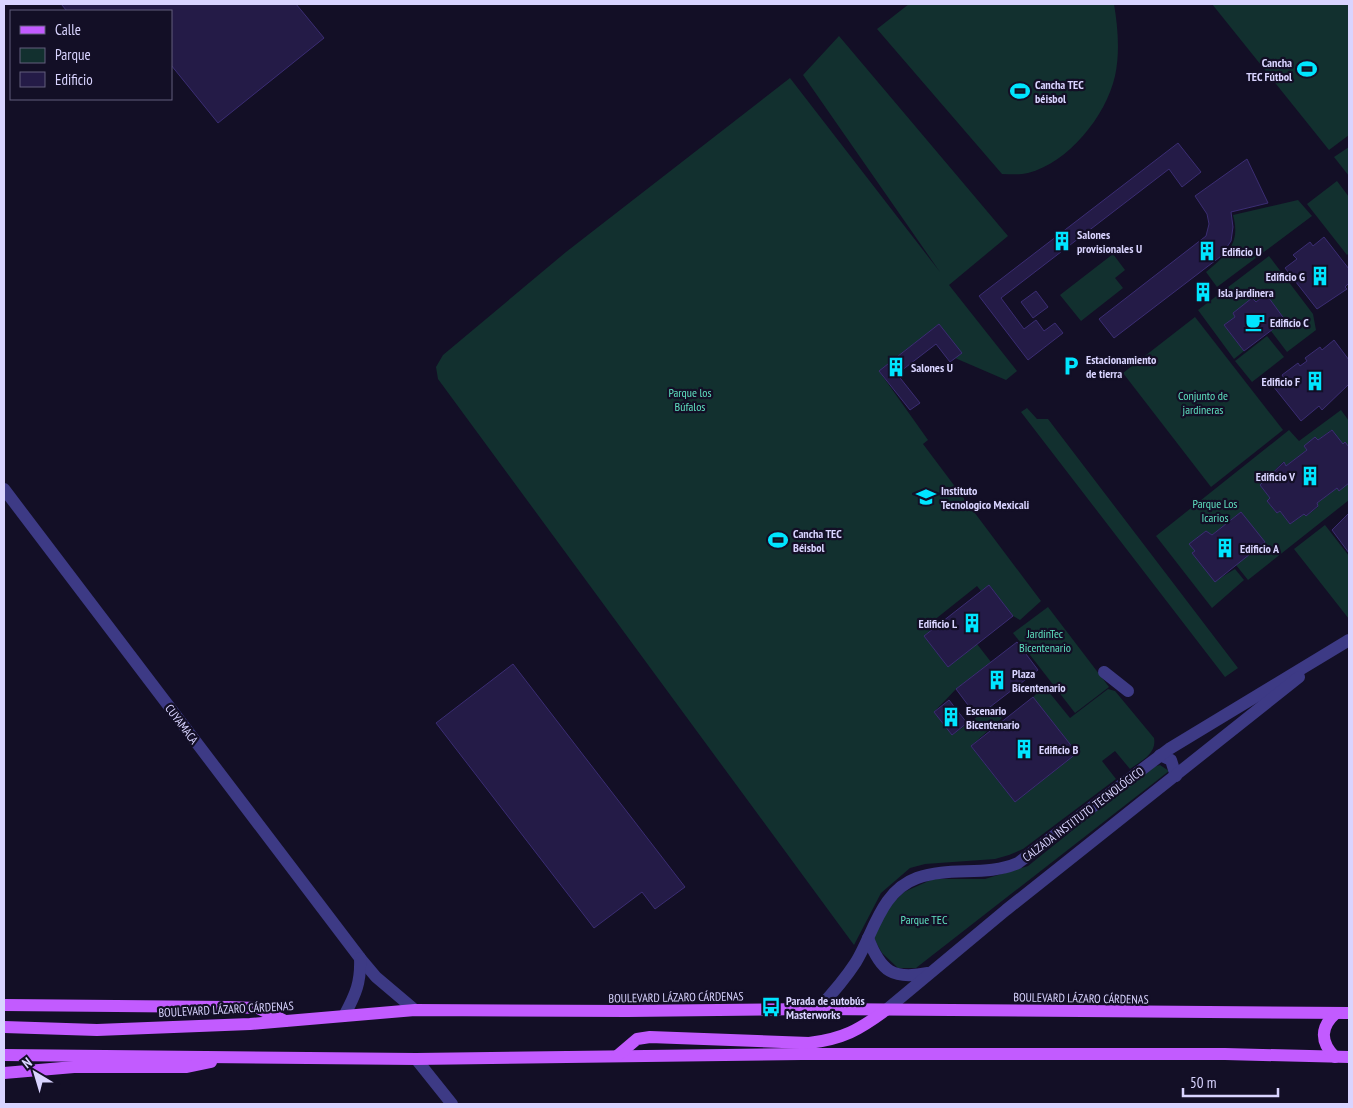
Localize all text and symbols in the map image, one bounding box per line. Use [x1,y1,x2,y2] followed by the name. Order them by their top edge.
[10,10,172,100] legend
[55,20,81,39] text: Calle
[55,45,91,64] text: Parque
[1246,55,1292,84] place label: Cancha TEC Fútbol
[1296,58,1318,80] sports icon: Cancha TEC Fútbol
[55,70,93,89] text: Edificio
[1035,77,1084,106] place label: Cancha TEC béisbol
[1009,80,1031,102] sports icon: Cancha TEC béisbol
[1077,227,1142,256] place label: Salones provisionales U
[1051,230,1073,252] building icon: Salones provisionales U
[1196,240,1218,262] building icon: Edificio U
[1222,244,1262,259] place label: Edificio U
[1309,265,1331,287] building icon: Edificio G
[1266,269,1305,284] place label: Edificio G
[1192,281,1214,303] building icon: Isla jardinera
[1218,285,1274,300] place label: Isla jardinera
[1244,311,1266,333] cafe icon: Edificio C
[1270,315,1309,330] place label: Edificio C
[1086,352,1157,381] place label: Estacionamiento de tierra
[1060,355,1082,377] parking icon: Estacionamiento de tierra
[885,356,907,378] building icon: Salones U
[911,360,953,375] place label: Salones U
[1304,370,1326,392] building icon: Edificio F
[1262,374,1300,389] place label: Edificio F
[668,385,712,414] park label: Parque los Búfalos
[1178,388,1228,417] park label: Conjunto de jardineras
[1299,465,1321,487] building icon: Edificio V
[1256,469,1296,484] place label: Edificio V
[941,483,1030,512] place label: Instituto Tecnologico Mexicali
[915,486,937,508] school or university icon: Instituto Tecnologico Mexicali
[1193,496,1237,525] park label: Parque Los Icarios
[793,526,842,555] place label: Cancha TEC Béisbol
[767,529,789,551] sports icon: Cancha TEC Béisbol
[1214,537,1236,559] building icon: Edificio A
[1240,541,1280,556] place label: Edificio A
[961,612,983,634] building icon: Edificio L
[918,616,957,631] place label: Edificio L
[1019,626,1071,655] park label: JardínTec Bicentenario
[1012,666,1066,695] place label: Plaza Bicentenario
[986,669,1008,691] building icon: Plaza Bicentenario
[162,701,202,747] street label: CUYAMACA
[966,703,1020,732] place label: Escenario Bicentenario
[940,706,962,728] building icon: Escenario Bicentenario
[1013,738,1035,760] building icon: Edificio B
[1039,742,1078,757] place label: Edificio B
[1019,763,1147,865] street label: CALZADA INSTITUTO TECNOLÓGICO
[901,912,948,927] park label: Parque TEC
[608,988,744,1006] street label: BOULEVARD LÁZARO CÁRDENAS
[1013,989,1149,1007] street label: BOULEVARD LÁZARO CÁRDENAS
[786,993,865,1022] place label: Parada de autobús Masterworks
[760,996,782,1018] bus stop icon: Parada de autobús Masterworks
[158,998,294,1020] street label: BOULEVARD LÁZARO CÁRDENAS
[10,1048,60,1098] north arrow
[18,1053,36,1072] text: N
[1183,1066,1278,1098] scale bar
[1190,1073,1216,1092] text: 50 m

